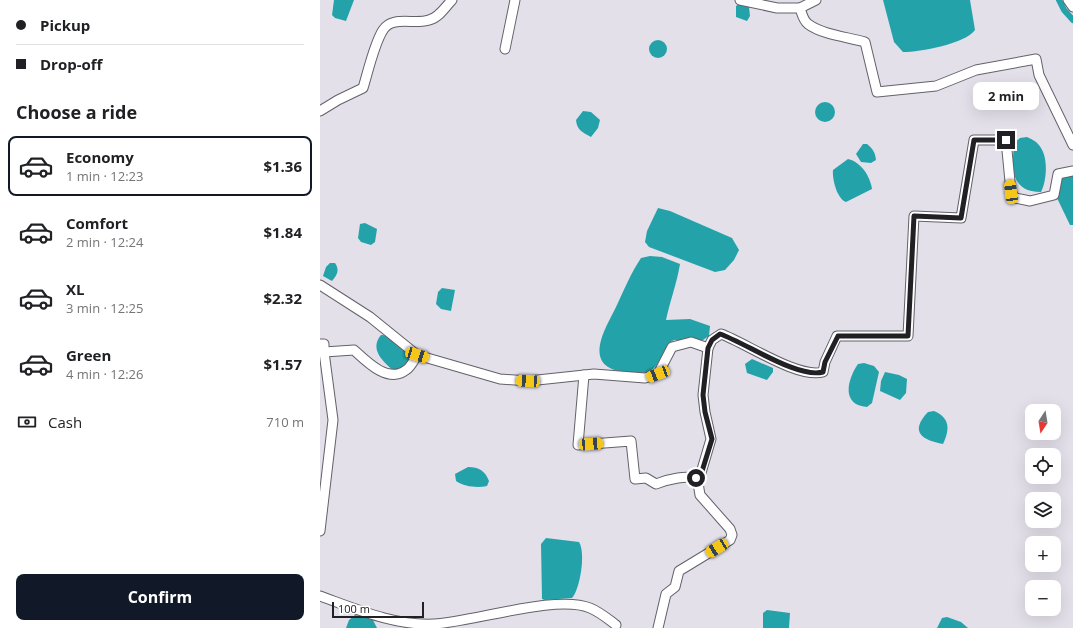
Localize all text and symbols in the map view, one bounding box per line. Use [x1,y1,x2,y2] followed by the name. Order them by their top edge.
[40,15,90,35] text: Pickup
[40,54,102,74] text: Drop-off
[973,82,1039,110] callout: 2 min
[988,87,1024,105] text: 2 min
[16,100,137,124] text: Choose a ride
[997,131,1015,149] route end
[66,147,134,167] text: Economy
[18,148,54,184] icon: car
[263,156,302,176] text: $1.36
[66,167,143,185] text: 1 min · 12:23
[1003,179,1019,205] car
[66,213,128,233] text: Comfort
[18,214,54,250] icon: car
[263,222,302,242] text: $1.84
[66,233,143,251] text: 2 min · 12:24
[66,279,84,299] text: XL
[18,280,54,316] icon: car
[263,288,302,308] text: $2.32
[66,299,143,317] text: 3 min · 12:25
[66,345,111,365] text: Green
[18,346,54,382] icon: car
[404,346,430,364] car
[263,354,302,374] text: $1.57
[645,364,671,384] car
[66,365,143,383] text: 4 min · 12:26
[516,374,540,388] car
[1025,404,1061,440] north arrow
[1025,404,1061,616] map controls
[16,411,38,433] icon: cash
[48,412,82,432] text: Cash
[266,413,304,431] text: 710 m
[579,437,603,451] car
[1025,448,1061,484] button: locate
[687,469,705,487] route start
[1025,492,1061,528] button: layers
[1025,536,1061,572] button: +
[704,537,730,559] car
[16,574,304,620] button: Confirm
[1025,580,1061,616] button: −
[332,600,424,619] scale bar
[338,601,370,616] text: 100 m

